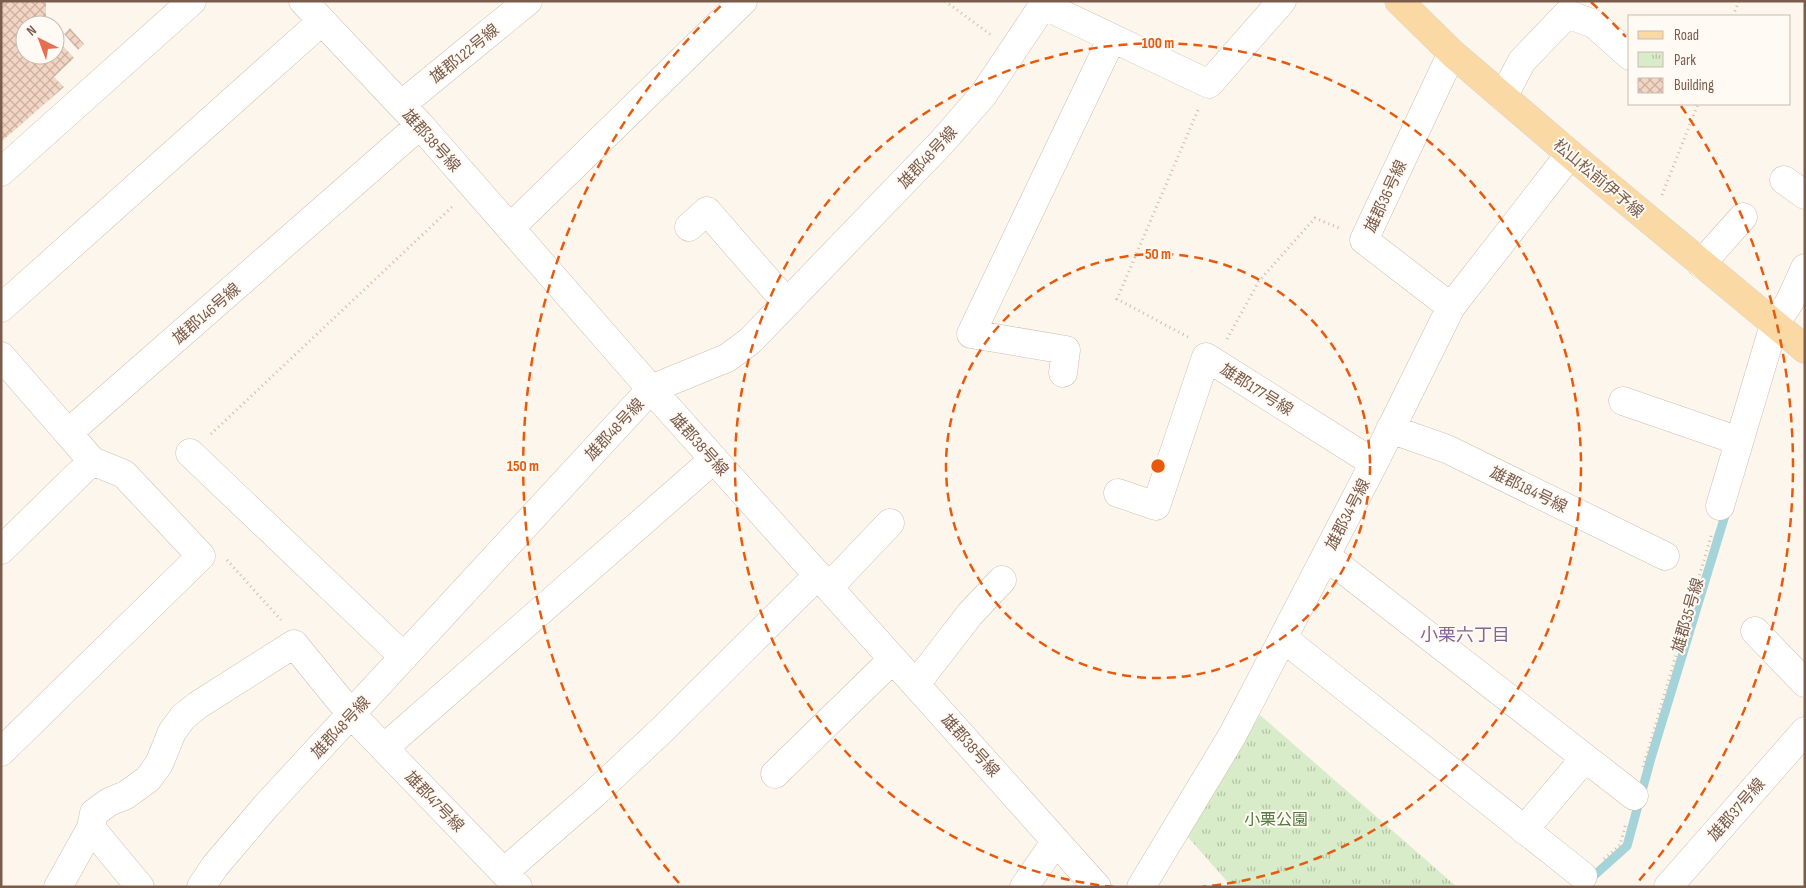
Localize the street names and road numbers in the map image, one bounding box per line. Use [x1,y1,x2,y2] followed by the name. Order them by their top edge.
[427,21,503,88] street label: 雄郡122号線
[398,106,464,176] street label: 雄郡38号線
[895,123,962,193] street label: 雄郡48号線
[1549,136,1647,222] street label: 松山松前伊予線
[1361,157,1411,236] street label: 雄郡36号線
[169,280,245,349] street label: 雄郡146号線
[1216,360,1296,420] street label: 雄郡177号線
[582,395,649,465] street label: 雄郡48号線
[666,410,732,480] street label: 雄郡38号線
[1487,463,1570,517] street label: 雄郡184号線
[1322,476,1374,553] street label: 雄郡34号線
[1669,576,1708,655] street label: 雄郡35号線
[308,693,375,763] street label: 雄郡48号線
[937,711,1003,781] street label: 雄郡38号線
[400,768,467,836] street label: 雄郡47号線
[1705,775,1770,845] street label: 雄郡37号線

